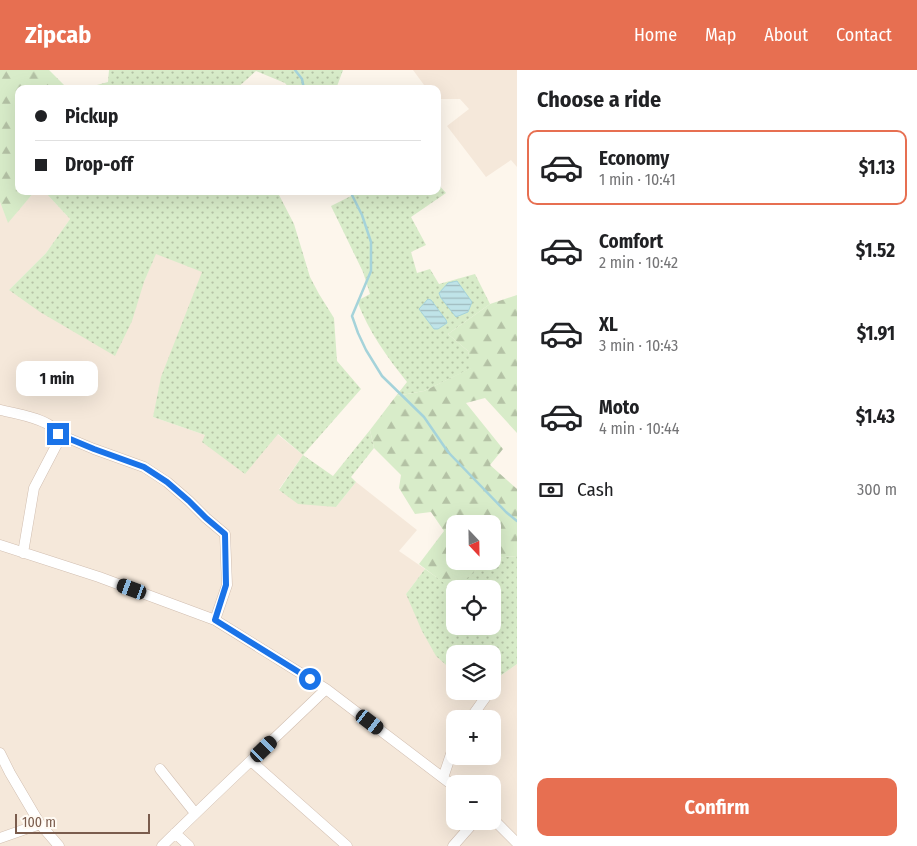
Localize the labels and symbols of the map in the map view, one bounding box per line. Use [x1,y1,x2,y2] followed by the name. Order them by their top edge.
[17,362,99,396] callout: 1 min
[47,423,69,445] route end
[446,515,501,570] north arrow
[115,577,148,601] car
[299,668,321,690] route start
[353,707,386,737] car
[247,733,280,765] car
[15,811,150,834] scale bar

